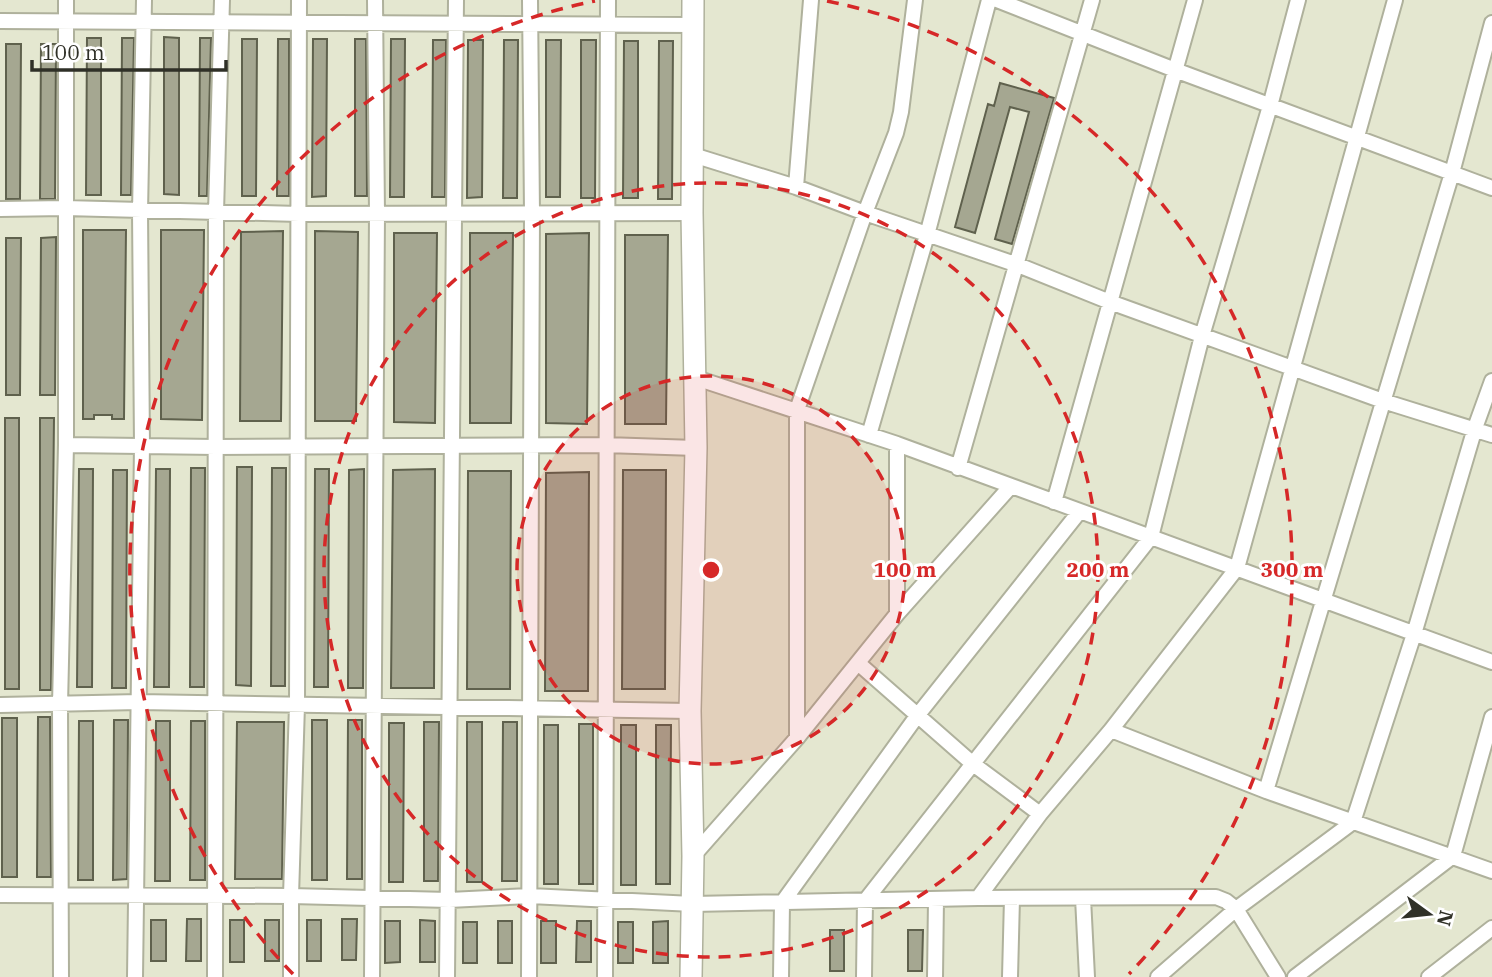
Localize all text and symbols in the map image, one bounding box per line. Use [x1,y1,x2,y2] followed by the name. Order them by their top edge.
[32,28,226,72] scale bar
[42,38,105,66] text: 100 m
[873,555,937,583] text: 100 m
[1066,555,1130,583] text: 200 m
[1260,555,1324,583] text: 300 m
[699,558,723,582] centre of rings
[1394,879,1464,949] north arrow
[1432,908,1459,929] text: N

